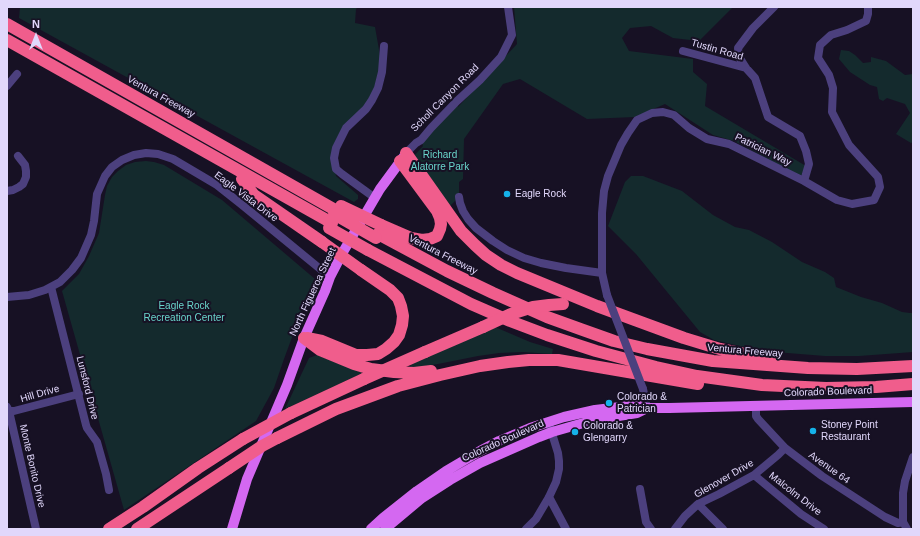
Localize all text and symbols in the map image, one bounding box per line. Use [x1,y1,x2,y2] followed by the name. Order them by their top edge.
[16,16,56,56] north arrow
[32,18,40,30] text: N
[690,37,744,63] street label: Tustin Road
[409,62,481,134] street label: Scholl Canyon Road
[125,73,197,121] street label: Ventura Freeway
[733,131,793,169] street label: Patrician Way
[411,149,469,172] park label: Richard Alatorre Park
[212,169,280,225] street label: Eagle Vista Drive
[515,188,566,200] place label: Eagle Rock
[502,189,512,199] marker: Eagle Rock
[407,232,479,278] street label: Ventura Freeway
[287,246,339,338] street label: North Figueroa Street
[143,300,225,324] park label: Eagle Rock Recreation Center
[707,342,783,360] street label: Ventura Freeway
[73,355,101,421] street label: Lunsford Drive
[19,383,61,405] street label: Hill Drive
[784,384,872,400] street label: Colorado Boulevard
[617,391,667,414] place label: Colorado & Patrician
[604,398,614,408] marker: Colorado & Patrician
[460,418,546,464] street label: Colorado Boulevard
[821,419,878,442] place label: Stoney Point Restaurant
[583,420,633,444] place label: Colorado & Glengarry
[17,423,47,509] street label: Monte Bonito Drive
[808,426,818,436] marker: Stoney Point Restaurant
[570,427,580,437] marker: Colorado & Glengarry
[806,449,852,487] street label: Avenue 64
[692,457,756,501] street label: Glenover Drive
[766,470,824,518] street label: Malcolm Drive

